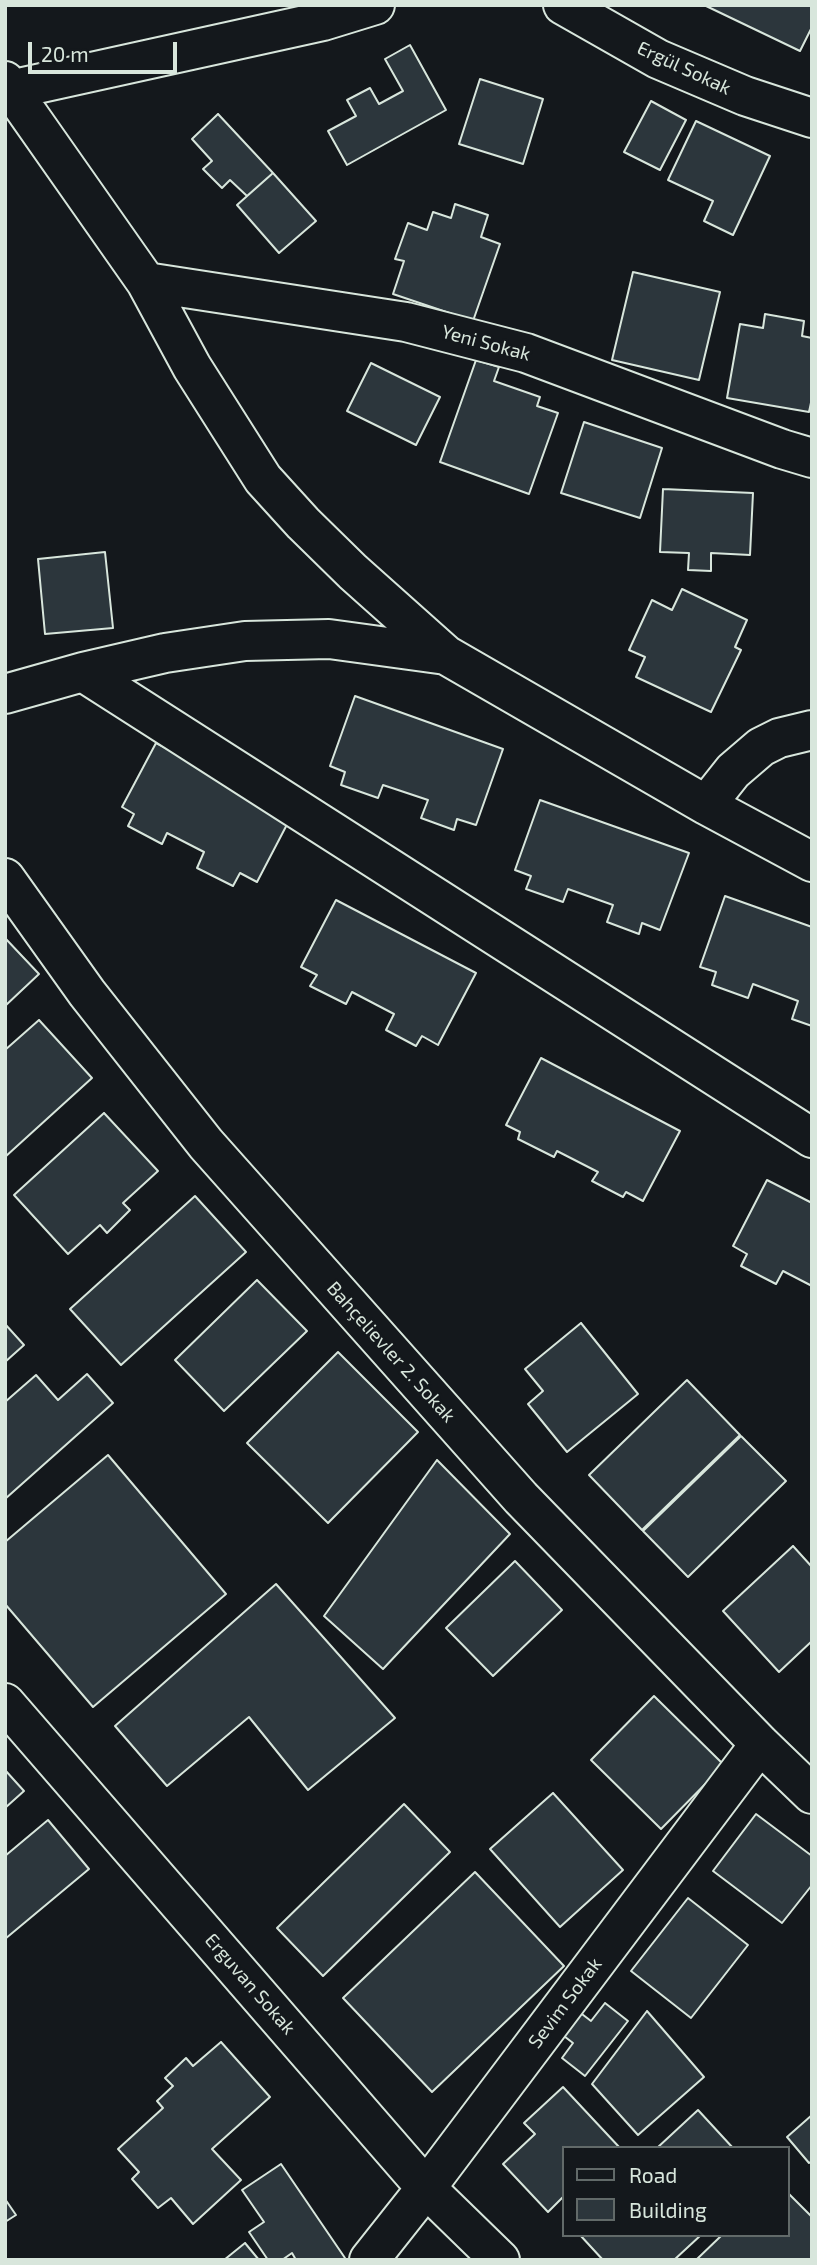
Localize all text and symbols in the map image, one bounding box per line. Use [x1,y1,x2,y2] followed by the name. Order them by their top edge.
[32,28,180,72] scale bar
[634,36,734,100] street label: Ergül Sokak
[41,41,89,66] text: 20 m
[439,320,533,366] street label: Yeni Sokak
[322,1277,460,1427] street label: Bahçelievler 2. Sokak
[200,1929,300,2039] street label: Erguvan Sokak
[523,1953,607,2053] street label: Sevim Sokak
[562,2146,789,2237] legend
[629,2162,677,2187] text: Road
[629,2197,707,2222] text: Building

